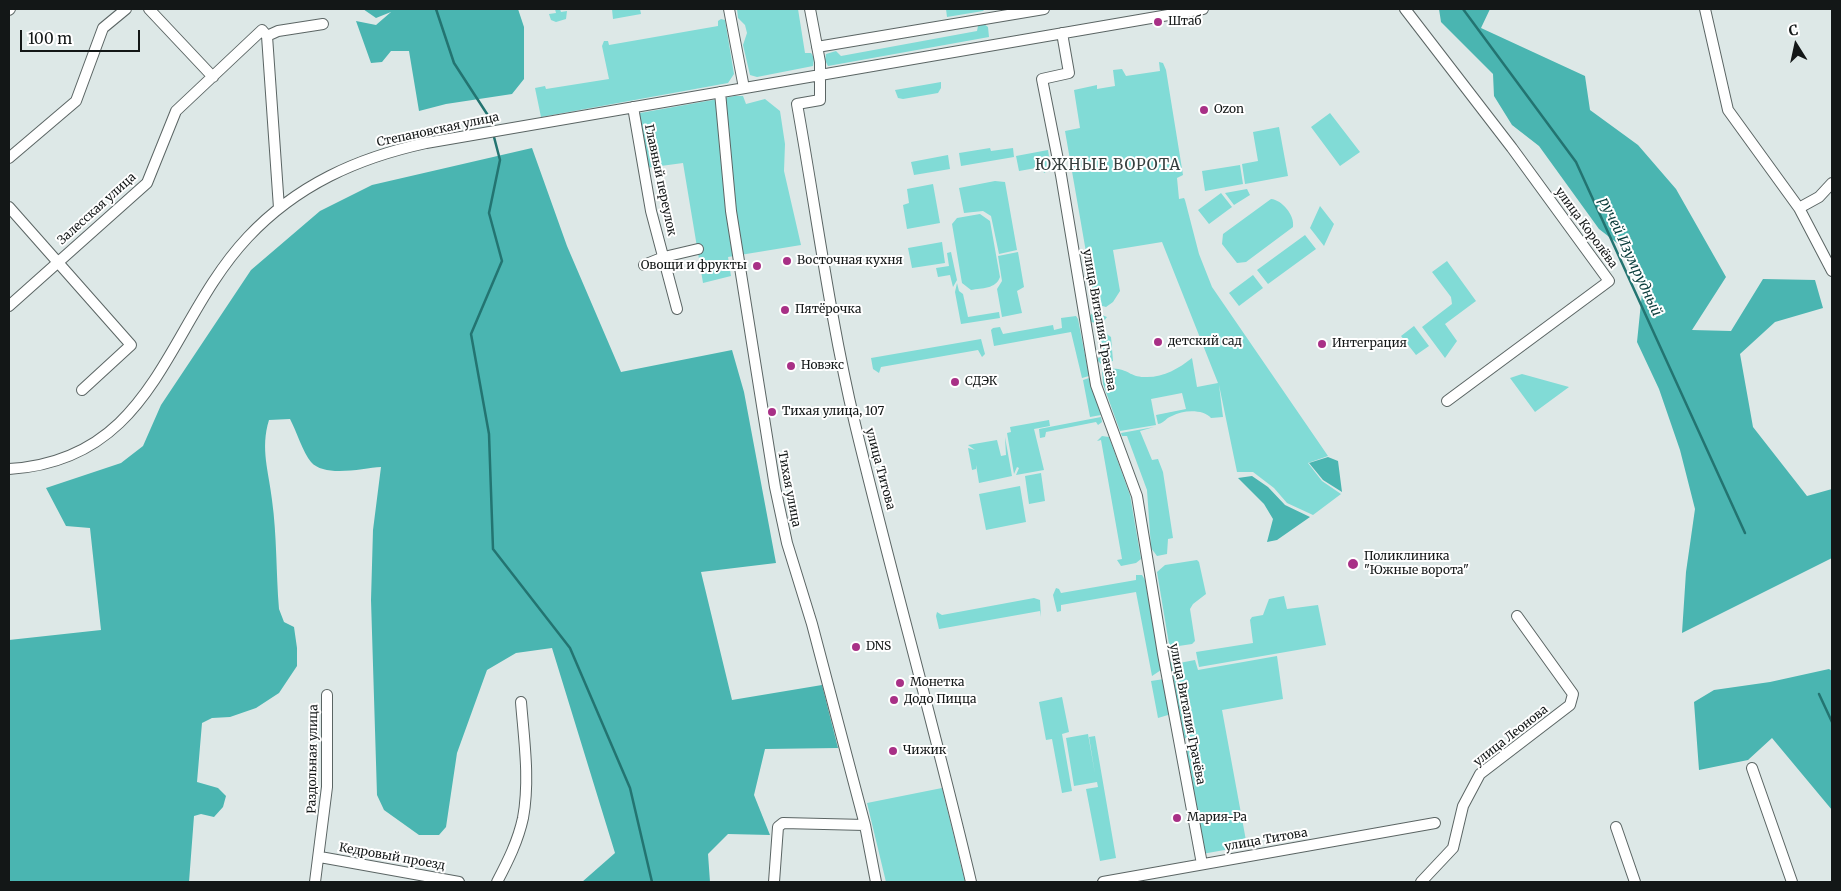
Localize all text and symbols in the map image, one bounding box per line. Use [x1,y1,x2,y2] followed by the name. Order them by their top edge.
[1168,15,1201,29] place label: Штаб
[1152,16,1164,28] marker: Штаб
[22,20,142,52] scale bar
[1771,20,1821,70] north arrow
[1787,21,1800,40] text: С
[28,29,72,48] text: 100 m
[1214,103,1244,117] place label: Ozon
[1198,104,1210,116] marker: Ozon
[376,110,500,150] street label: Степановская улица
[641,123,679,237] street label: Главный переулок
[1034,157,1182,175] district label: ЮЖНЫЕ ВОРОТА
[55,170,139,248] street label: Залесская улица
[1552,185,1620,271] street label: улица Королёва
[1595,195,1665,319] water label: ручей Изумрудный
[1079,248,1119,392] street label: улица Виталия Грачёва
[797,254,903,268] place label: Восточная кухня
[781,255,793,267] marker: Восточная кухня
[641,259,747,273] place label: Овощи и фрукты
[751,260,763,272] marker: Овощи и фрукты
[795,303,861,317] place label: Пятёрочка
[779,304,791,316] marker: Пятёрочка
[1168,335,1242,349] place label: детский сад
[1152,336,1164,348] marker: детский сад
[1332,337,1407,351] place label: Интеграция
[1316,338,1328,350] marker: Интеграция
[801,359,844,373] place label: Новэкс
[785,360,797,372] marker: Новэкс
[965,375,997,389] place label: СДЭК
[949,376,961,388] marker: СДЭК
[782,405,884,419] place label: Тихая улица, 107
[766,406,778,418] marker: Тихая улица, 107
[862,427,898,511] street label: улица Титова
[775,450,803,528] street label: Тихая улица
[1364,550,1469,578] place label: Поликлиника "Южные ворота"
[1346,557,1360,571] marker: Поликлиника "Южные ворота"
[866,640,891,654] place label: DNS
[850,641,862,653] marker: DNS
[1166,642,1208,786] street label: улица Виталия Грачёва
[910,676,964,690] place label: Монетка
[894,677,906,689] marker: Монетка
[904,693,976,707] place label: Додо Пицца
[888,694,900,706] marker: Додо Пицца
[1471,703,1551,769] street label: улица Леонова
[305,704,321,814] street label: Раздольная улица
[903,744,946,758] place label: Чижик
[887,745,899,757] marker: Чижик
[1187,811,1247,825] place label: Мария-Ра
[1171,812,1183,824] marker: Мария-Ра
[1223,826,1309,854] street label: улица Титова
[338,841,446,873] street label: Кедровый проезд

